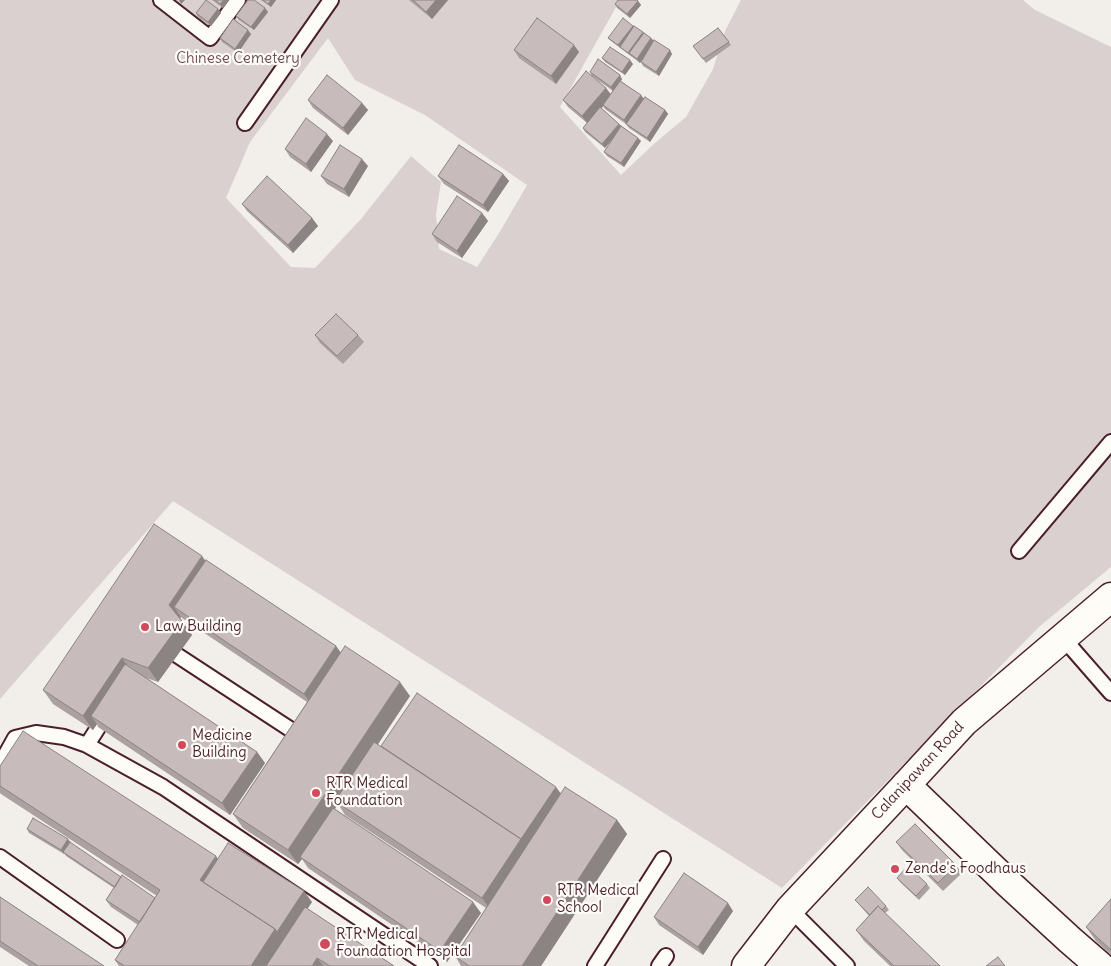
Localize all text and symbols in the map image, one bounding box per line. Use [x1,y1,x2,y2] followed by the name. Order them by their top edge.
[176,50,300,68] park label: Chinese Cemetery
[155,618,242,636] place label: Law Building
[139,621,151,633] marker: Law Building
[868,718,968,824] street label: Calanipawan Road
[192,727,252,762] place label: Medicine Building
[176,739,188,751] marker: Medicine Building
[326,775,408,810] place label: RTR Medical Foundation
[310,787,322,799] marker: RTR Medical Foundation
[905,860,1026,878] place label: Zende's Foodhaus
[889,863,901,875] marker: Zende's Foodhaus
[557,882,639,917] place label: RTR Medical School
[541,894,553,906] marker: RTR Medical School
[336,926,471,961] place label: RTR Medical Foundation Hospital
[318,937,332,951] marker: RTR Medical Foundation Hospital

